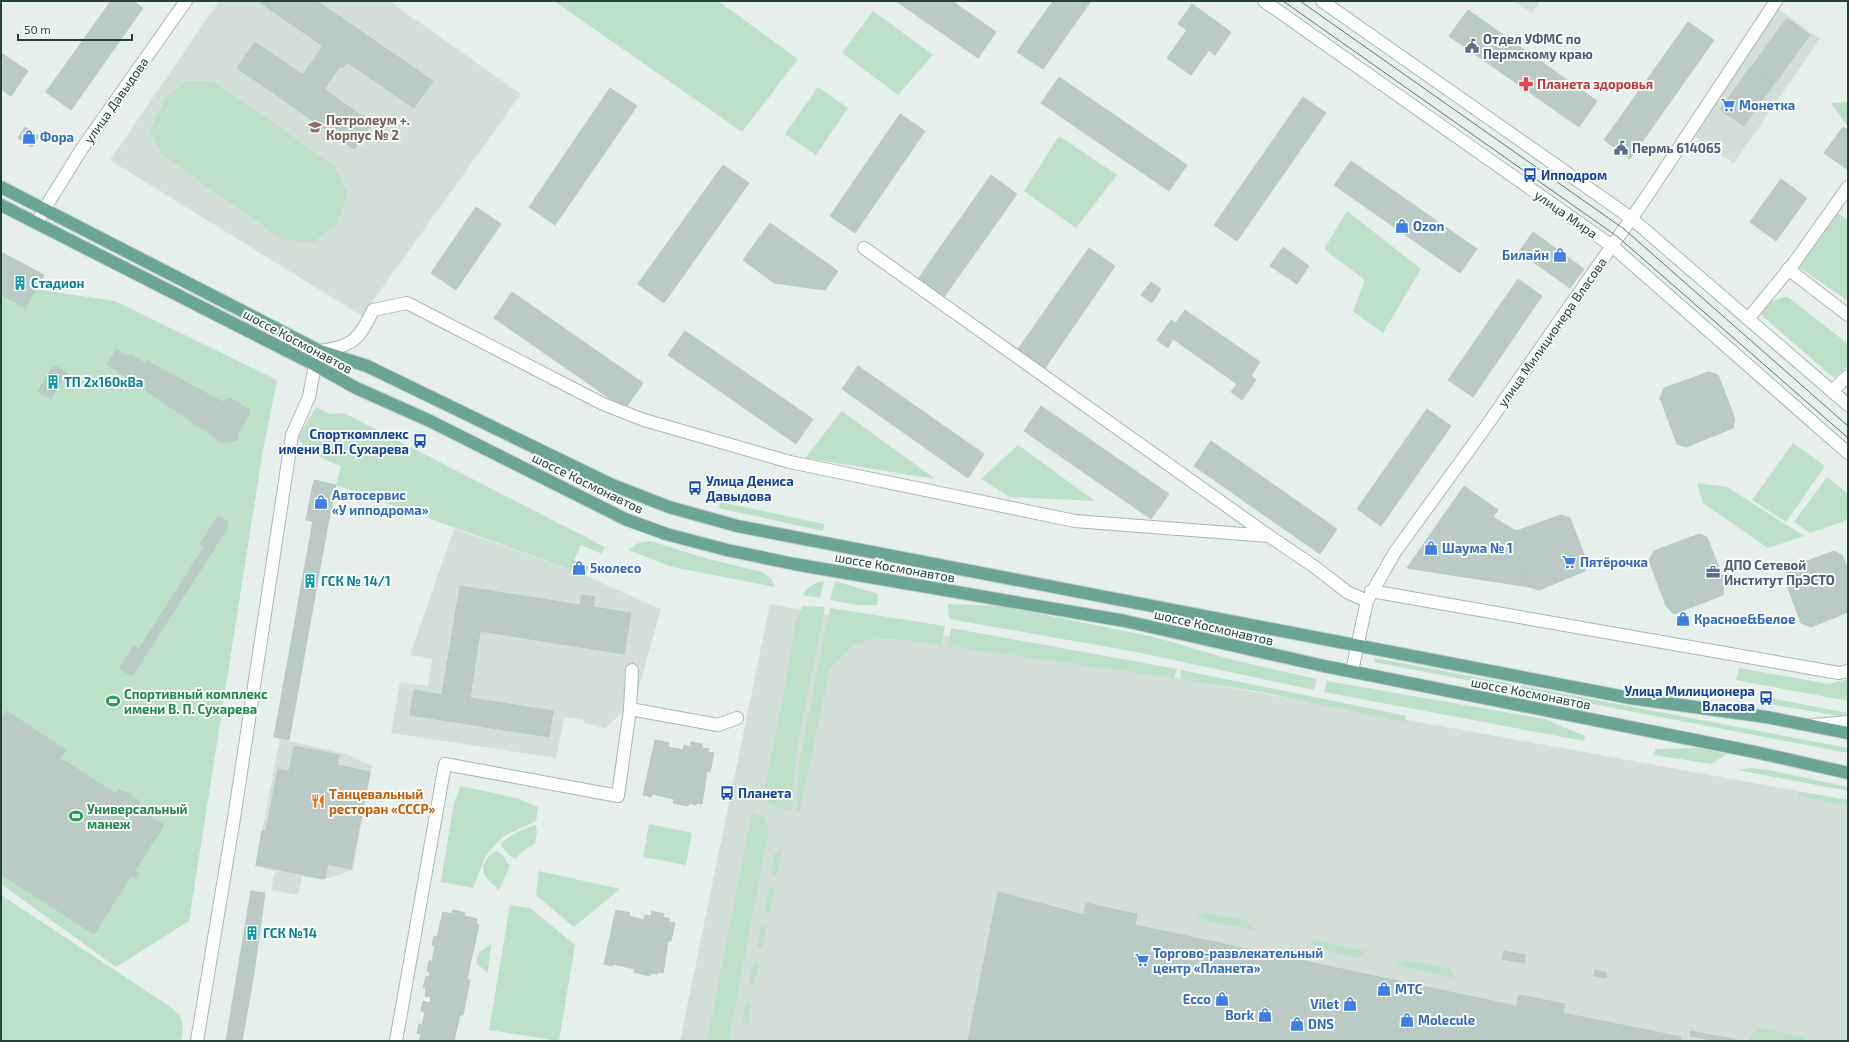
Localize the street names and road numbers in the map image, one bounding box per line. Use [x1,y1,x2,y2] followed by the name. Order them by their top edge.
[80,54,152,146] street label: улица Давыдова
[1532,187,1600,241] street label: улица Мира
[1494,254,1610,410] street label: улица Милиционера Власова
[240,305,356,377] street label: шоссе Космонавтов
[530,449,646,517] street label: шоссе Космонавтов
[834,549,956,585] street label: шоссе Космонавтов
[1153,606,1275,648] street label: шоссе Космонавтов
[1470,674,1592,712] street label: шоссе Космонавтов

